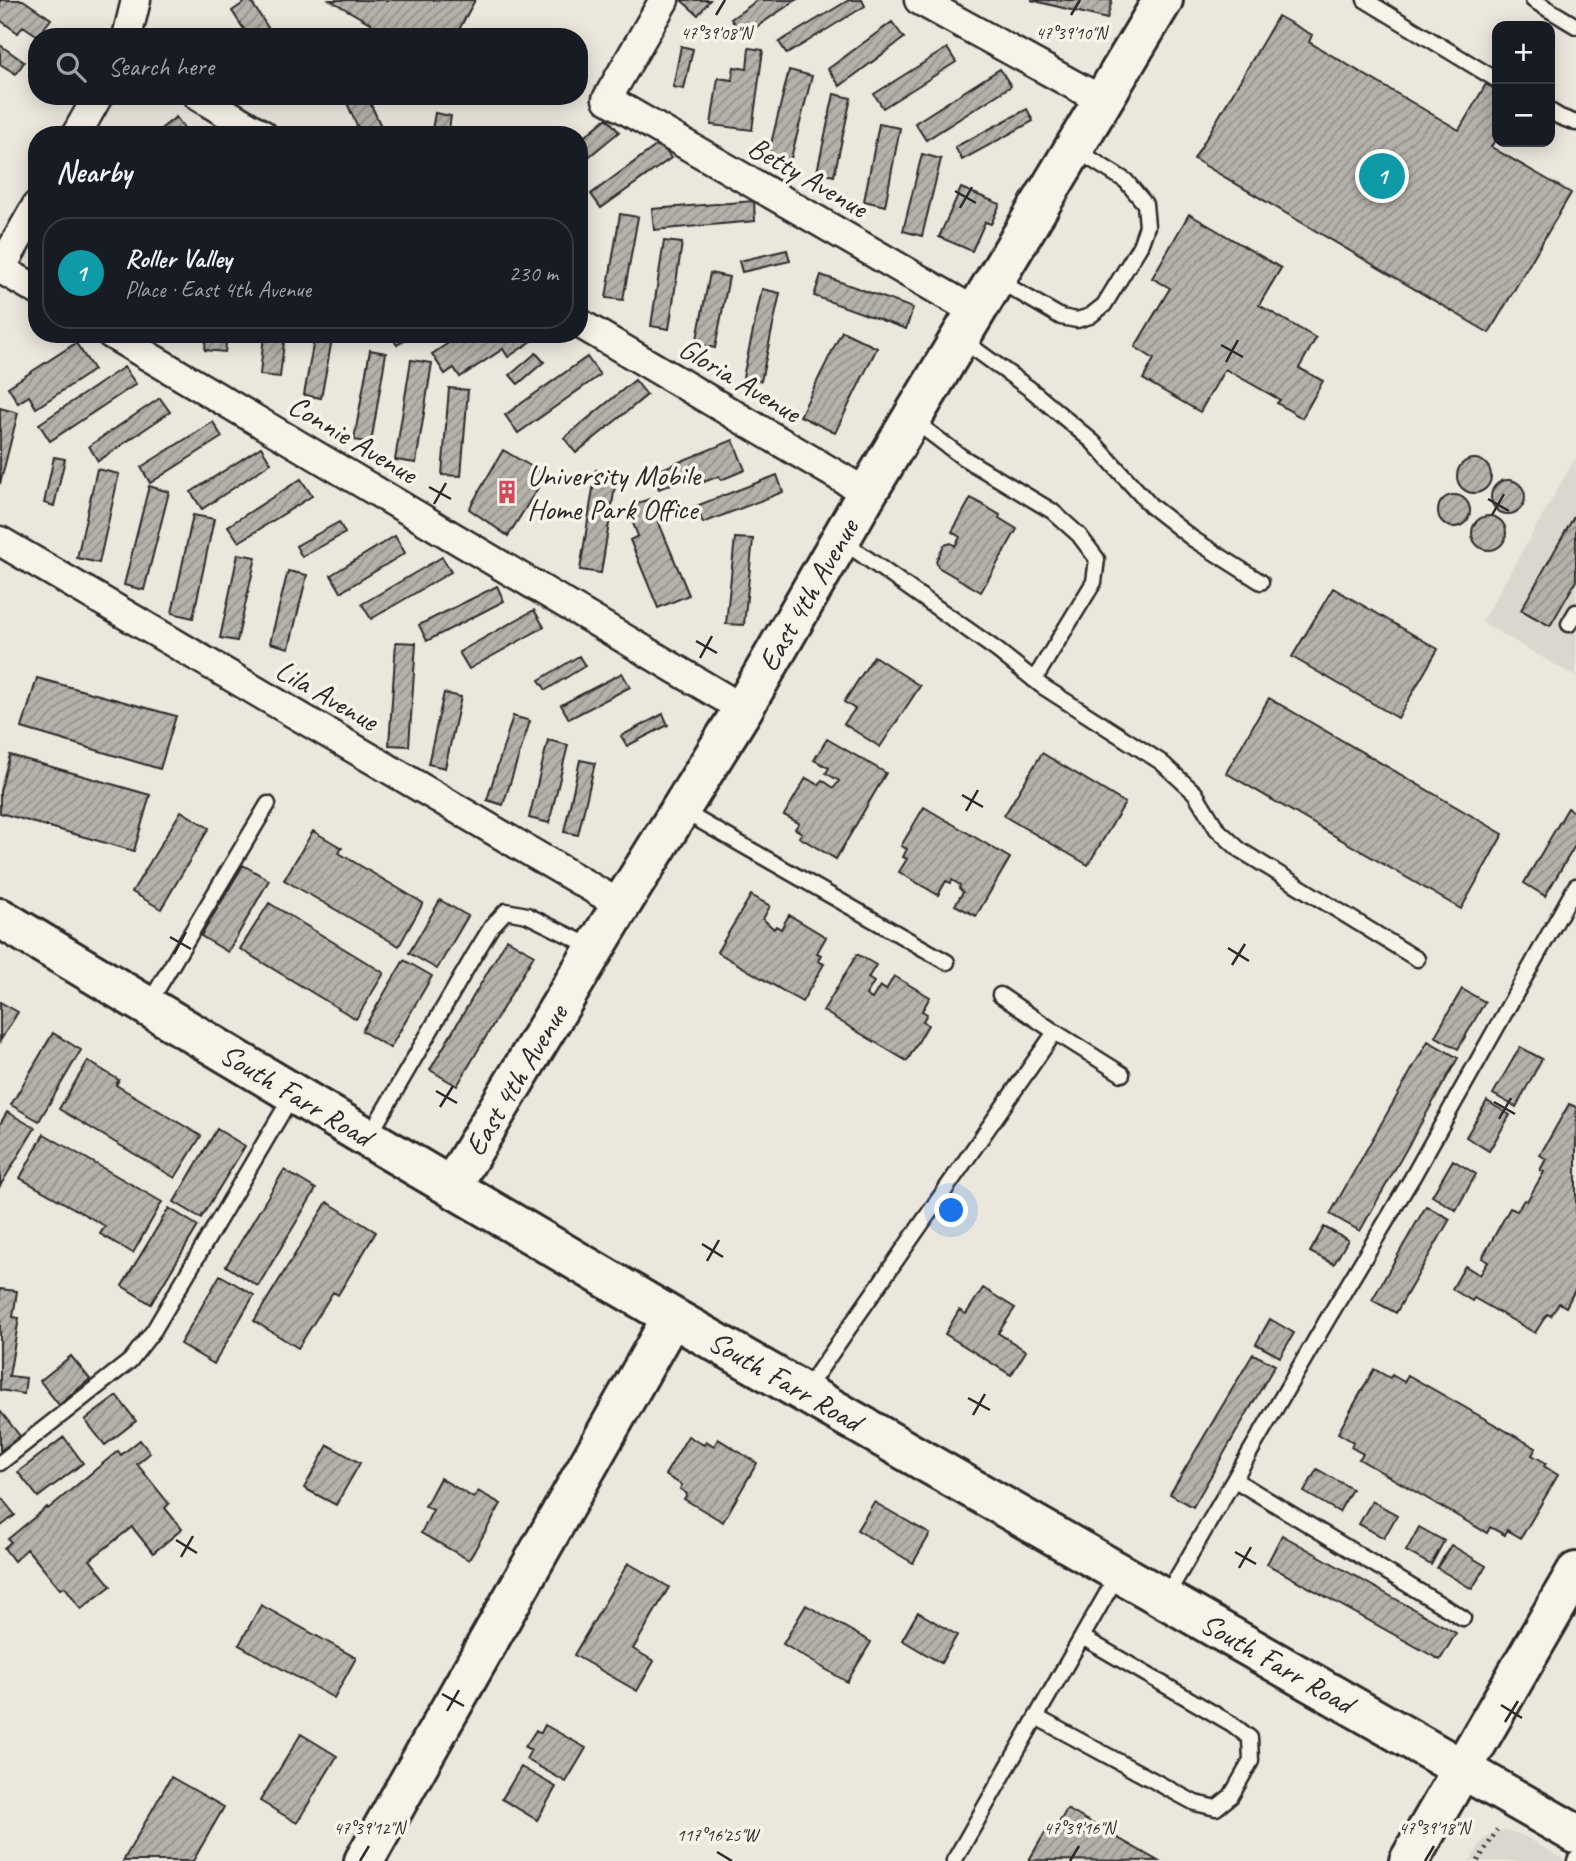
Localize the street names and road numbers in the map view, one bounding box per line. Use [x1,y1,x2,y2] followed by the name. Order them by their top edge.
[741,128,876,227] street label: Betty Avenue
[672,329,810,432] street label: Gloria Avenue
[282,386,426,493] street label: Connie Avenue
[749,510,868,678] street label: East 4th Avenue
[269,651,387,741] street label: Lila Avenue
[456,996,577,1163] street label: East 4th Avenue
[213,1035,382,1157] street label: South Farr Road
[702,1322,872,1442] street label: South Farr Road
[1194,1604,1364,1724] street label: South Farr Road

